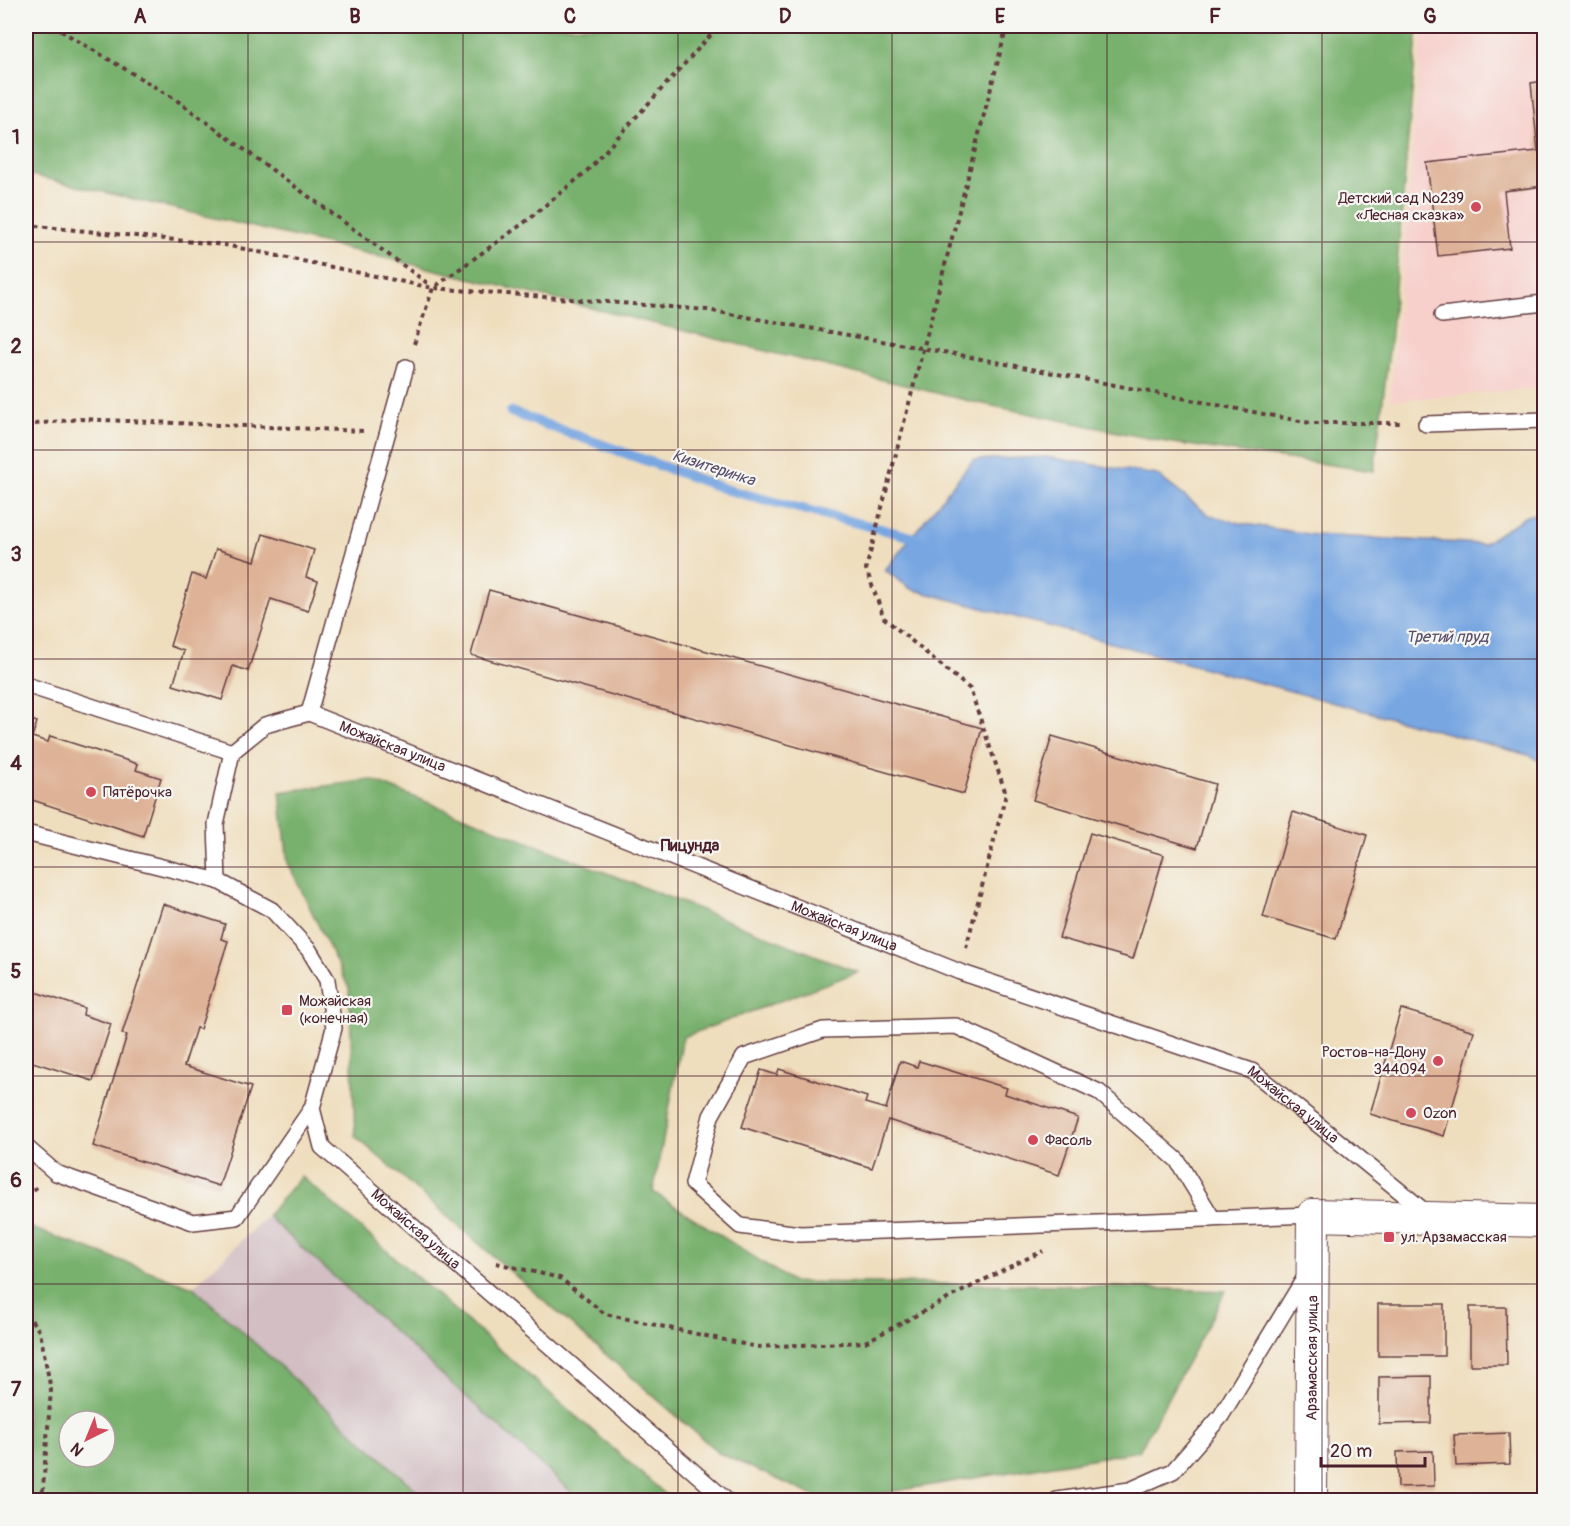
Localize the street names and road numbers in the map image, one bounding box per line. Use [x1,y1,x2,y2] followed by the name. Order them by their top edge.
[337,717,448,776] street label: Можайская улица
[788,897,900,956] street label: Можайская улица
[1243,1062,1343,1148] street label: Можайская улица
[367,1185,464,1274] street label: Можайская улица
[1303,1295,1322,1421] street label: Арзамасская улица

